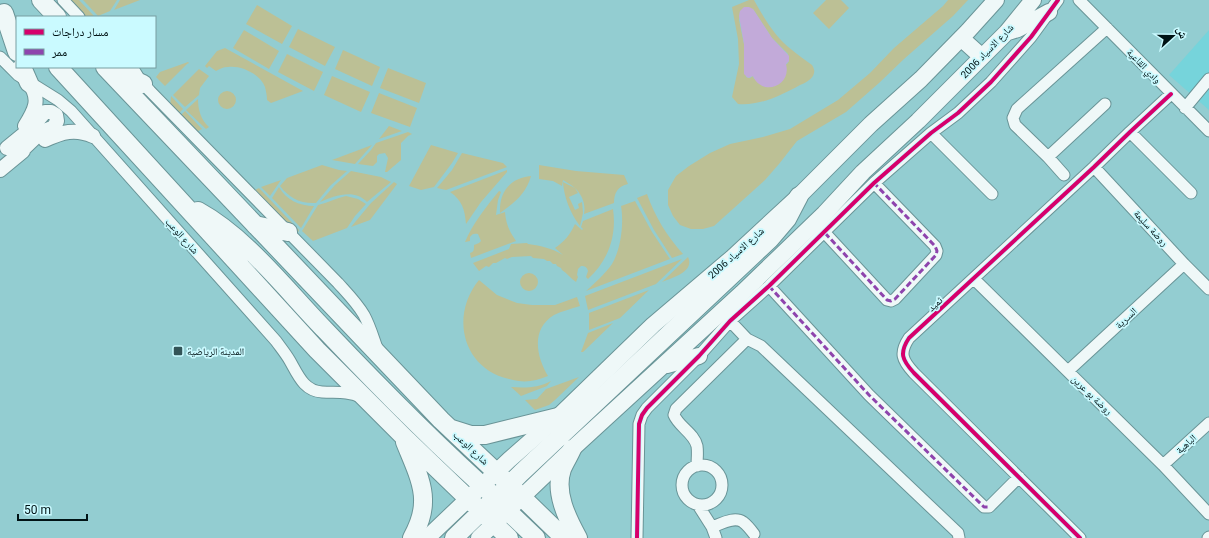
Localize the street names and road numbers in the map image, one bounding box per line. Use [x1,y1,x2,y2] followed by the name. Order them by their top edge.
[958,21,1017,81] street label: شارع الاسياد 2006
[1123,46,1163,88] street label: وادي القاعية
[1132,208,1170,248] street label: روضة سليمة
[162,216,201,257] street label: شارع الوعب
[706,225,767,282] street label: شارع الاسياد 2006
[925,294,945,314] street label: ثميد
[1113,305,1139,331] street label: السـرية
[1069,373,1115,418] street label: روضة بو عرين
[451,429,491,468] street label: شارع الوعب
[1174,432,1198,456] street label: الباهية

